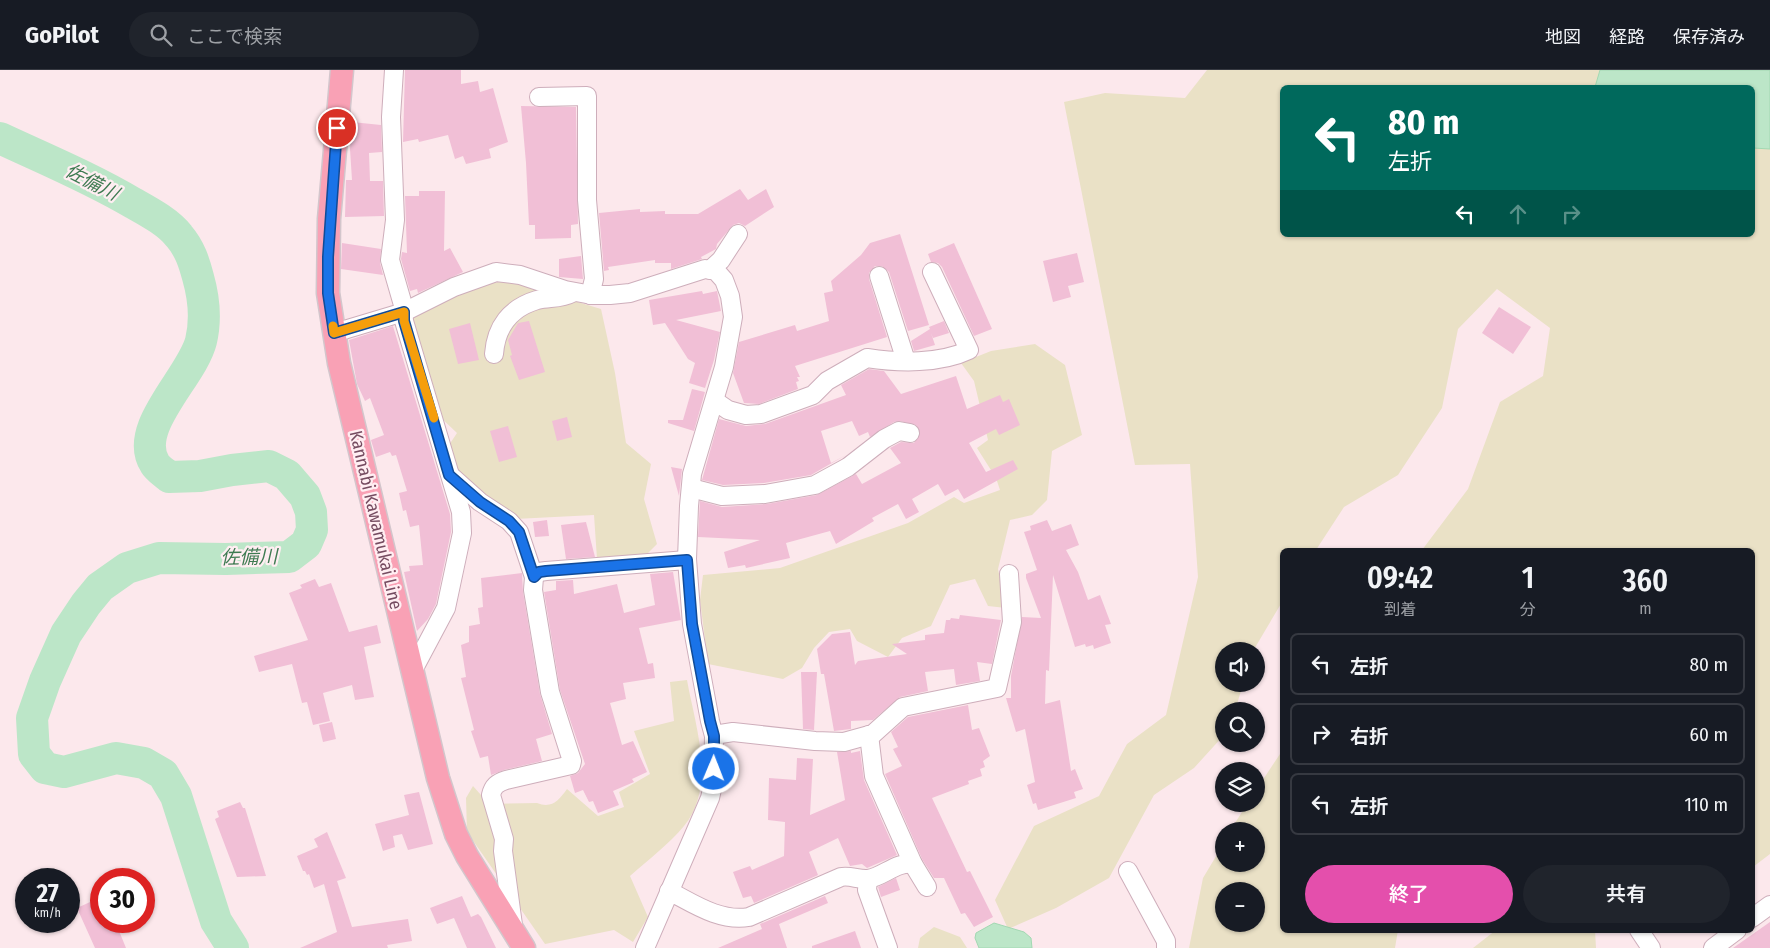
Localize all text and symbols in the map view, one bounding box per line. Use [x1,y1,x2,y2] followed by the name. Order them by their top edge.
[129,12,479,57] search box
[25,21,99,49] text: GoPilot
[147,21,175,49] icon: search
[187,25,282,48] text: ここで検索
[1545,26,1581,48] text: 地図
[1609,26,1645,48] text: 経路
[1673,26,1745,48] text: 保存済み
[1388,101,1460,143] text: 80 m
[1305,105,1370,170] icon: left
[316,107,358,149] pin
[323,114,351,142] icon: arrive
[1388,148,1432,175] text: 左折
[61,159,124,206] water label: 佐備川
[1451,200,1479,228] icon: left
[1504,200,1532,228] icon: ahead
[1557,200,1585,228] icon: right
[345,429,407,612] street label: Kannabi Kawamukai Line
[220,545,280,569] water label: 佐備川
[1367,560,1433,596] text: 09:42
[1522,560,1534,596] text: 1
[1623,563,1668,599] text: 360
[1639,599,1652,618] text: m
[1384,600,1416,619] text: 到着
[1520,600,1536,619] text: 分
[1215,642,1265,932] map controls
[1215,642,1265,692] button: sound
[1307,650,1335,678] icon: left
[1690,653,1728,676] text: 80 m
[1350,655,1388,678] text: 左折
[1215,702,1265,752] button: search
[1307,720,1335,748] icon: right
[1690,723,1728,746] text: 60 m
[1350,725,1388,748] text: 右折
[687,742,739,794] position arrow
[1215,762,1265,812] button: layers
[1307,790,1335,818] icon: left
[1684,793,1728,816] text: 110 m
[1350,795,1388,818] text: 左折
[1215,822,1265,872] button: +
[1305,865,1513,923] button: 終了
[1523,865,1730,923] button: 共有
[90,868,155,933] speed limit sign: 30
[36,879,59,909] text: 27
[1215,882,1265,932] button: −
[34,906,61,920] text: km/h

